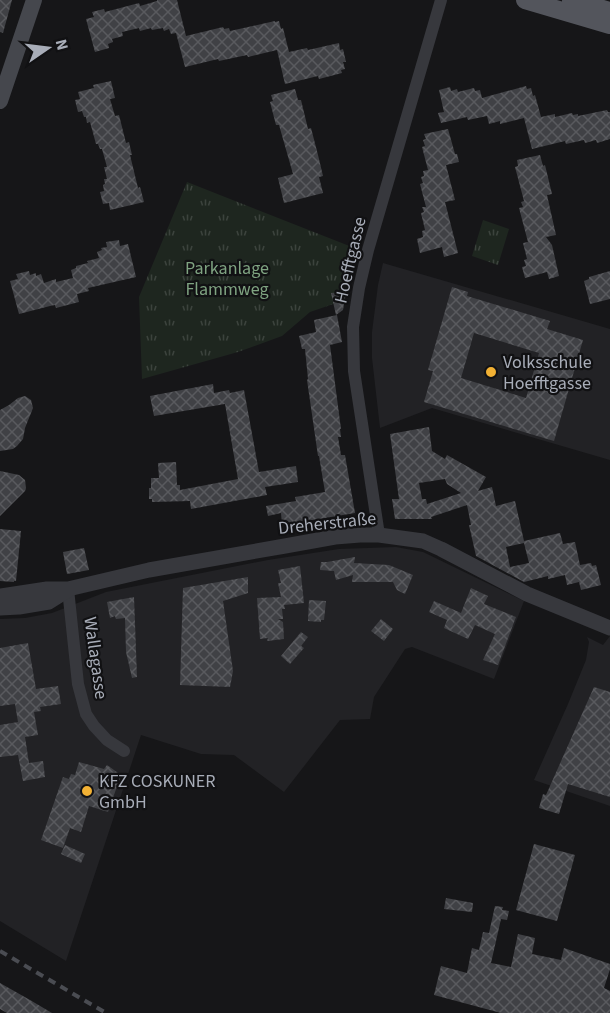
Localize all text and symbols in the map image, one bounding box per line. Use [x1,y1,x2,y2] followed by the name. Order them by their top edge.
[18,18,78,78] north arrow
[50,37,74,52] text: N
[328,214,373,306] street label: Hoefftgasse
[185,256,269,302] park label: Parkanlage Flammweg
[503,350,592,396] place label: Volksschule Hoefftgasse
[484,365,498,379] marker: Volksschule Hoefftgasse
[277,506,377,541] street label: Dreherstraße
[77,615,114,701] street label: Wallagasse
[99,769,216,815] place label: KFZ COSKUNER GmbH
[80,784,94,798] marker: KFZ COSKUNER GmbH

